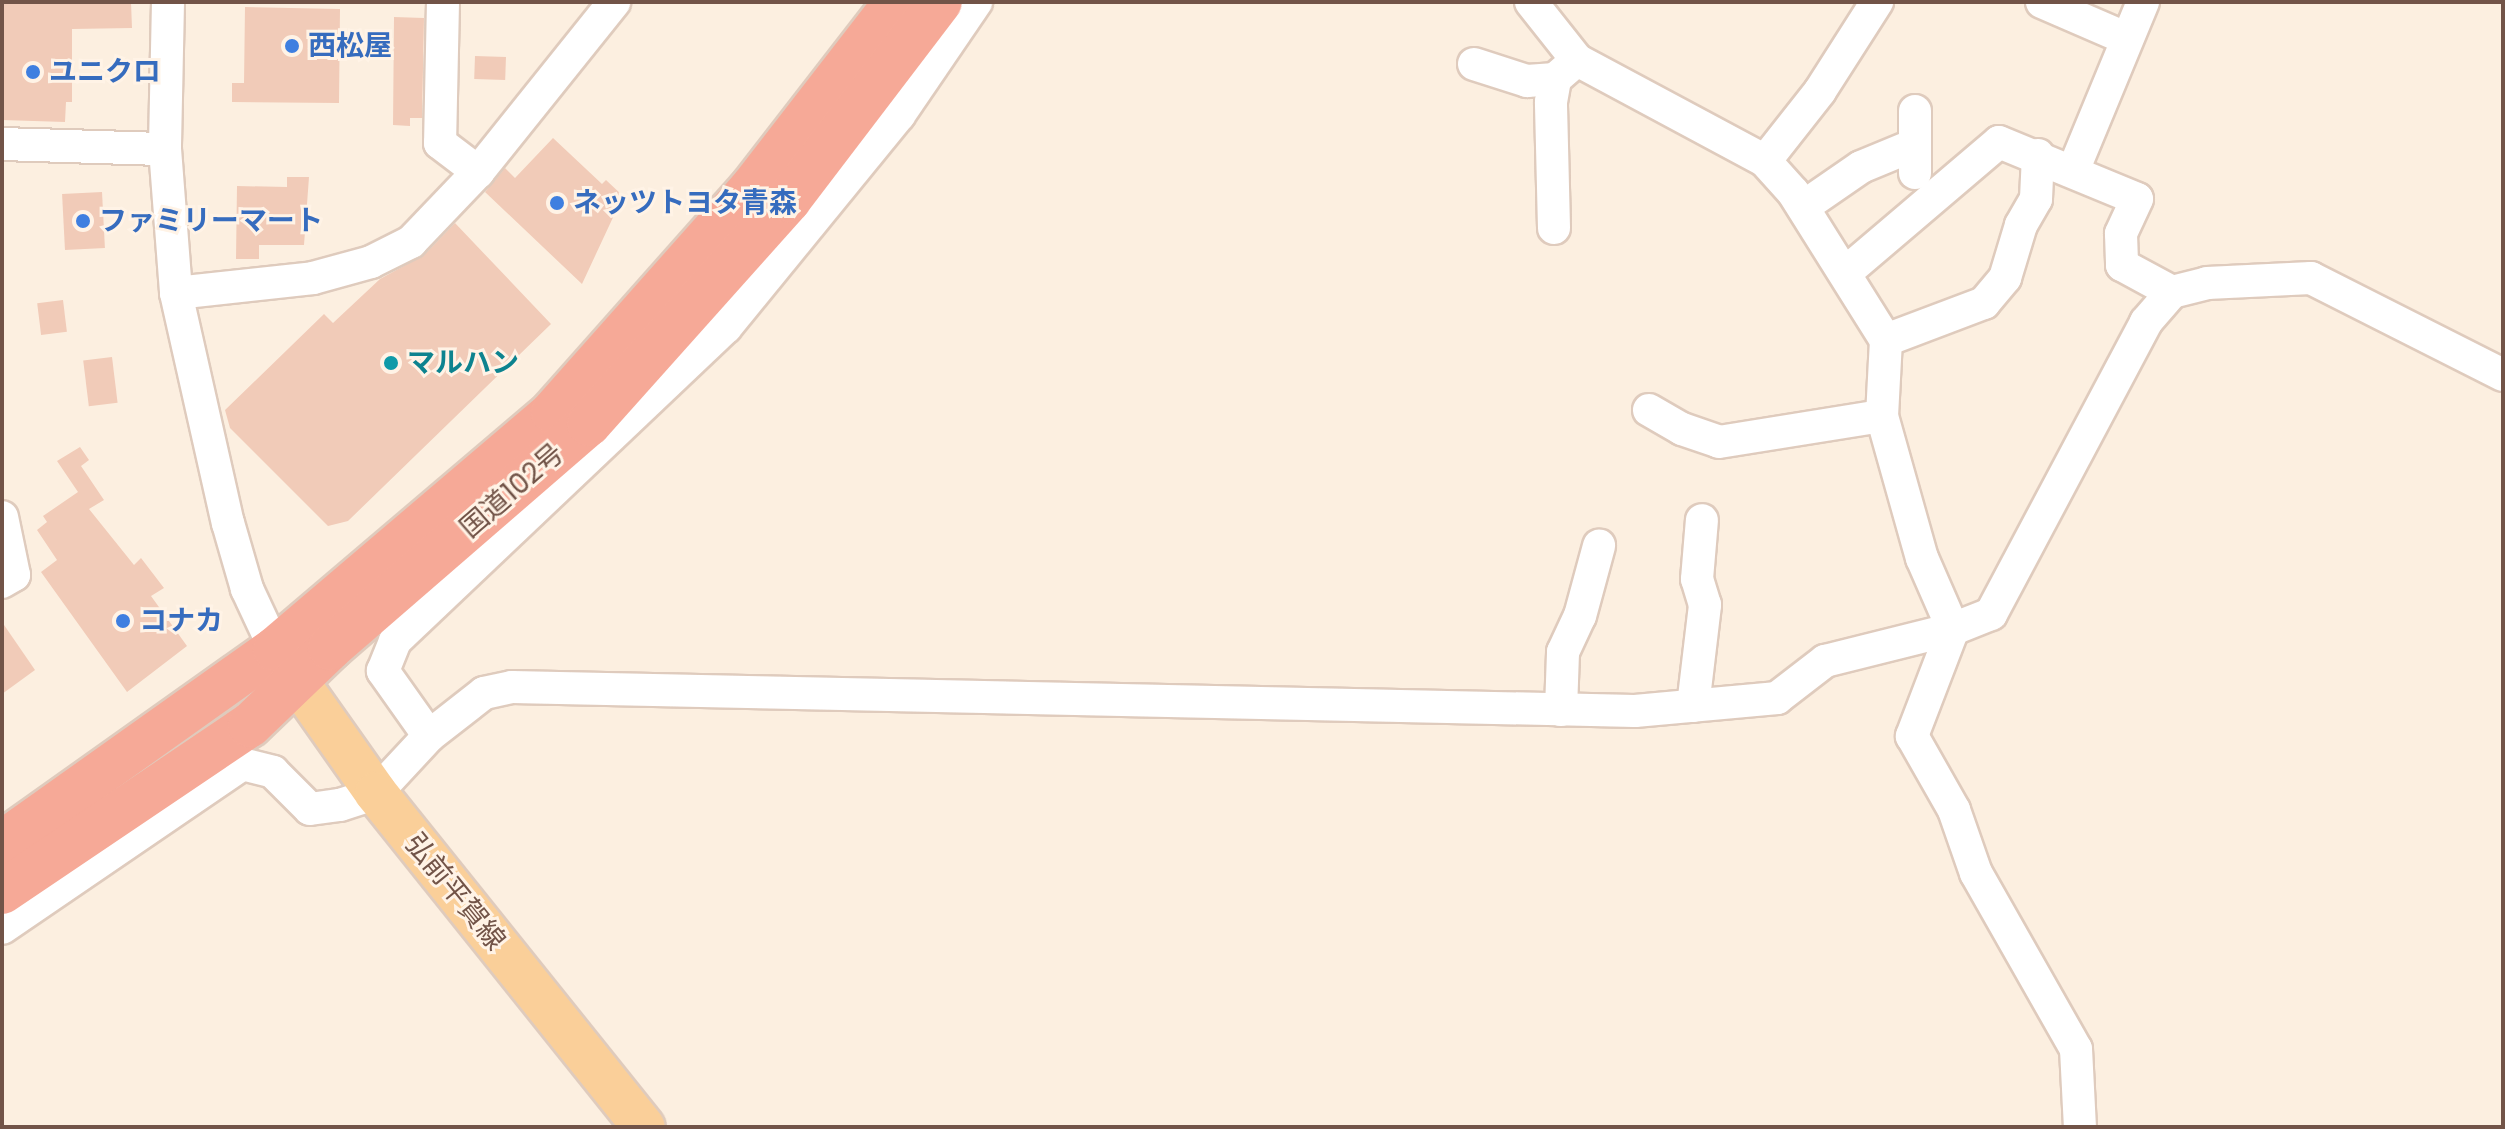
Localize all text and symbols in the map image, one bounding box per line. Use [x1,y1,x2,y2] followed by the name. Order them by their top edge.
[308,29,392,63] place label: 西松屋
[283,37,301,55] marker: 西松屋
[49,55,161,89] place label: ユニクロ
[24,63,42,81] marker: ユニクロ
[573,186,797,220] place label: ネッツトヨタ青森
[548,194,566,212] marker: ネッツトヨタ青森
[99,204,323,238] place label: ファミリーマート
[74,212,92,230] marker: ファミリーマート
[407,346,519,380] place label: マルハン
[382,354,400,372] marker: マルハン
[453,437,571,545] street label: 国道102号
[139,604,223,638] place label: コナカ
[114,612,132,630] marker: コナカ
[398,827,512,957] street label: 弘前平賀線

